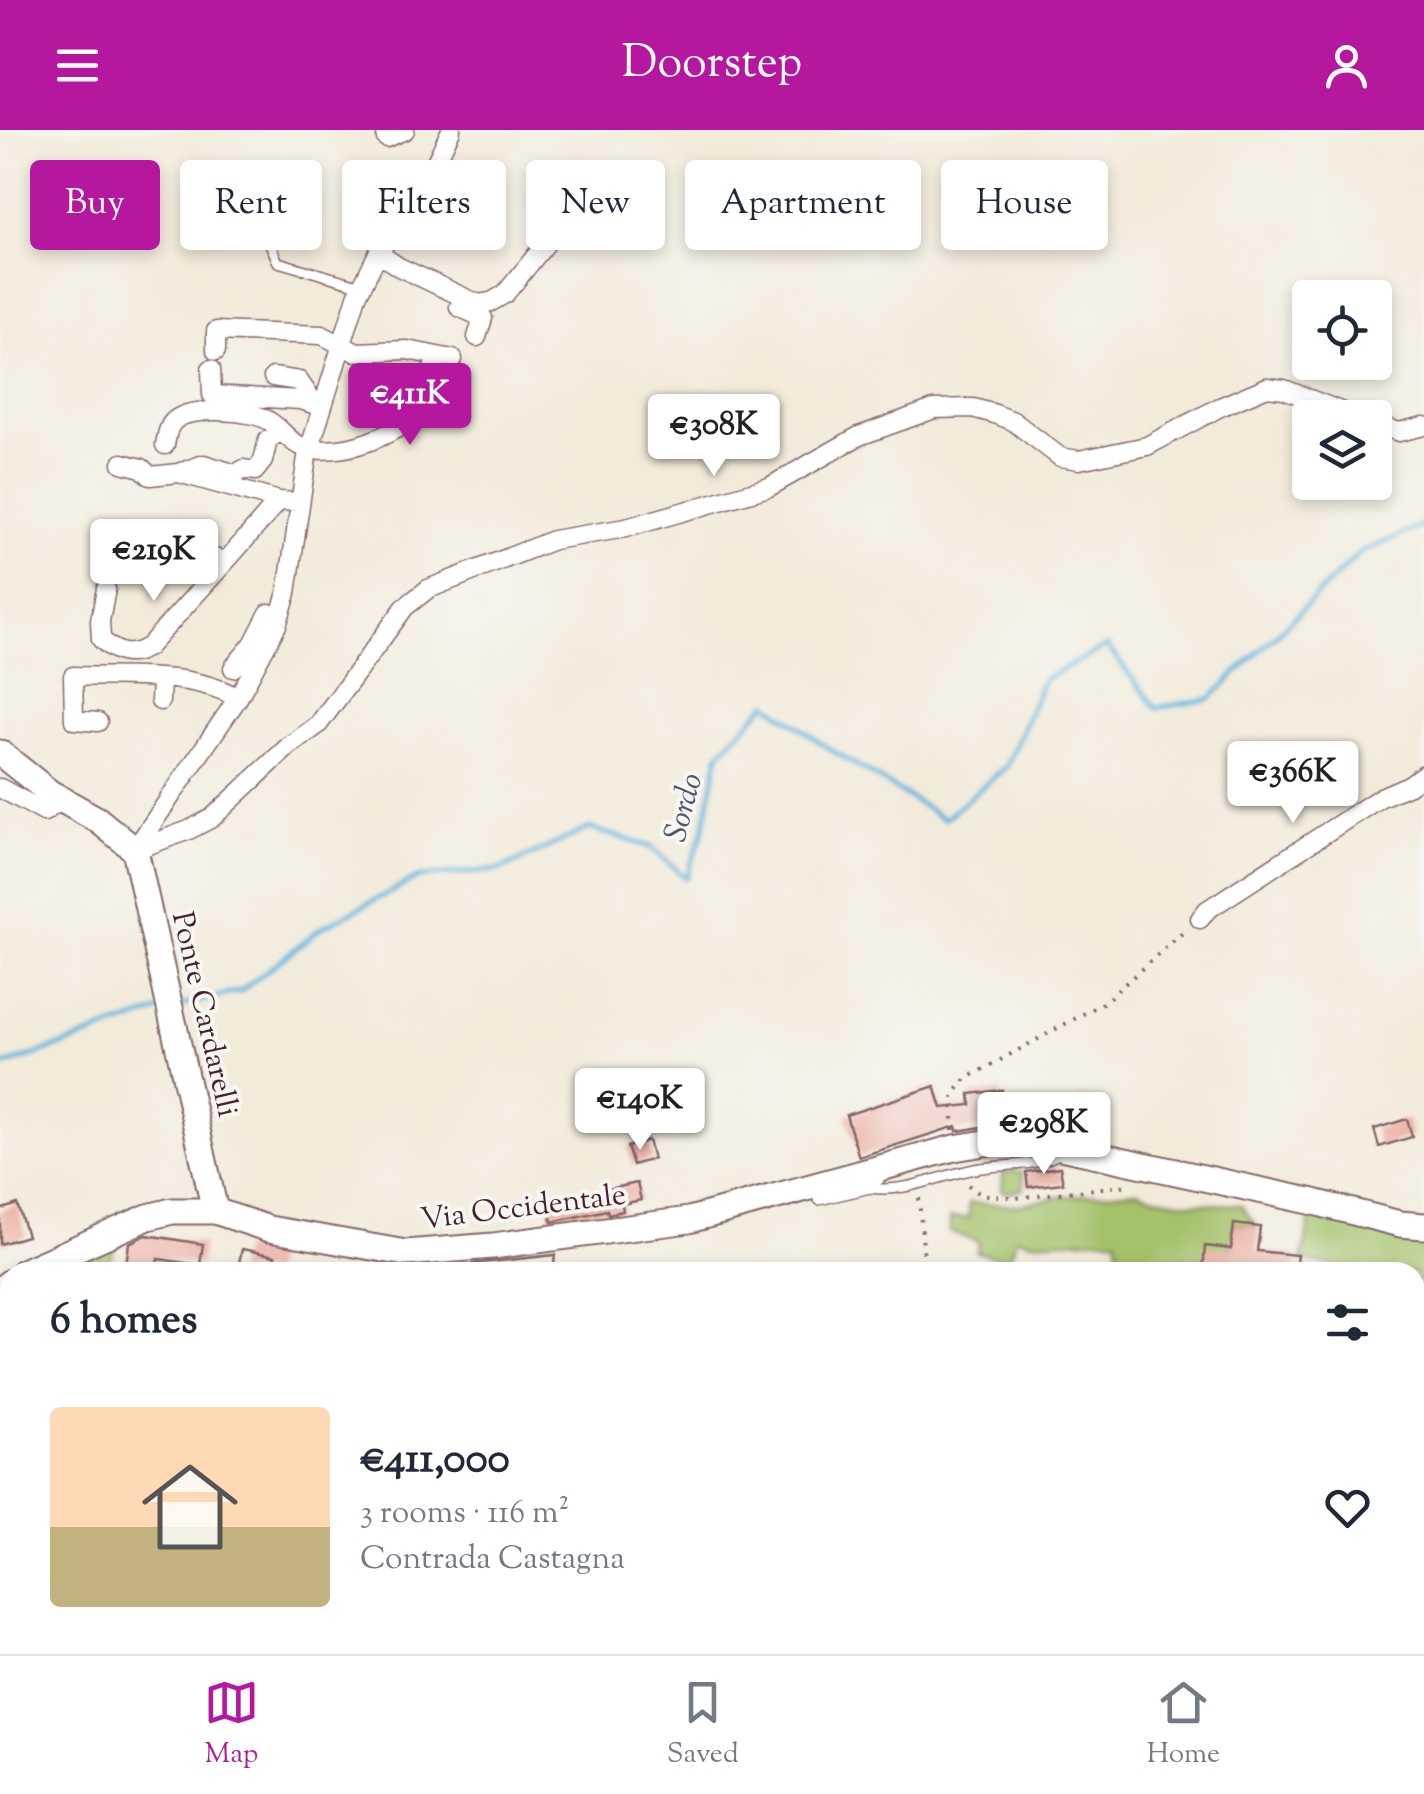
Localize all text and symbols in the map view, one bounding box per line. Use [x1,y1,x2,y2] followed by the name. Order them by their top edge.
[622,33,802,98] text: Doorstep
[50,38,105,93] icon: menu
[1319,38,1374,93] icon: person
[30,160,160,250] chip: Buy
[180,160,322,250] chip: Rent
[342,160,506,250] chip: Filters
[526,160,665,250] chip: New
[685,160,921,250] chip: Apartment
[941,160,1108,250] chip: House
[1292,280,1392,500] map controls
[1292,280,1392,380] button: locate
[340,363,480,448] pin: €411K
[370,372,450,418] text: €411K
[644,394,784,479] pin: €308K
[1292,400,1392,500] button: layers
[670,403,758,449] text: €308K
[84,519,224,604] pin: €219K
[112,528,196,574] text: €219K
[1223,741,1363,826] pin: €366K
[1249,750,1337,796] text: €366K
[654,768,716,847] water label: Sordo
[159,908,248,1121] street label: Ponte Cardarelli
[570,1068,710,1153] pin: €140K
[597,1077,683,1123] text: €140K
[974,1092,1114,1177] pin: €298K
[999,1101,1089,1147] text: €298K
[418,1175,628,1242] street label: Via Occidentale
[50,1292,197,1352] text: 6 homes
[1320,1295,1375,1350] icon: filters
[360,1431,510,1491] text: €411,000
[130,1447,250,1567] icon: home
[1320,1480,1375,1535] icon: heart
[360,1491,569,1537] text: 3 rooms · 116 m²
[360,1537,625,1583] text: Contrada Castagna
[204,1675,259,1775] tab: Map
[667,1675,739,1775] tab: Saved
[1147,1675,1220,1775] tab: Home

